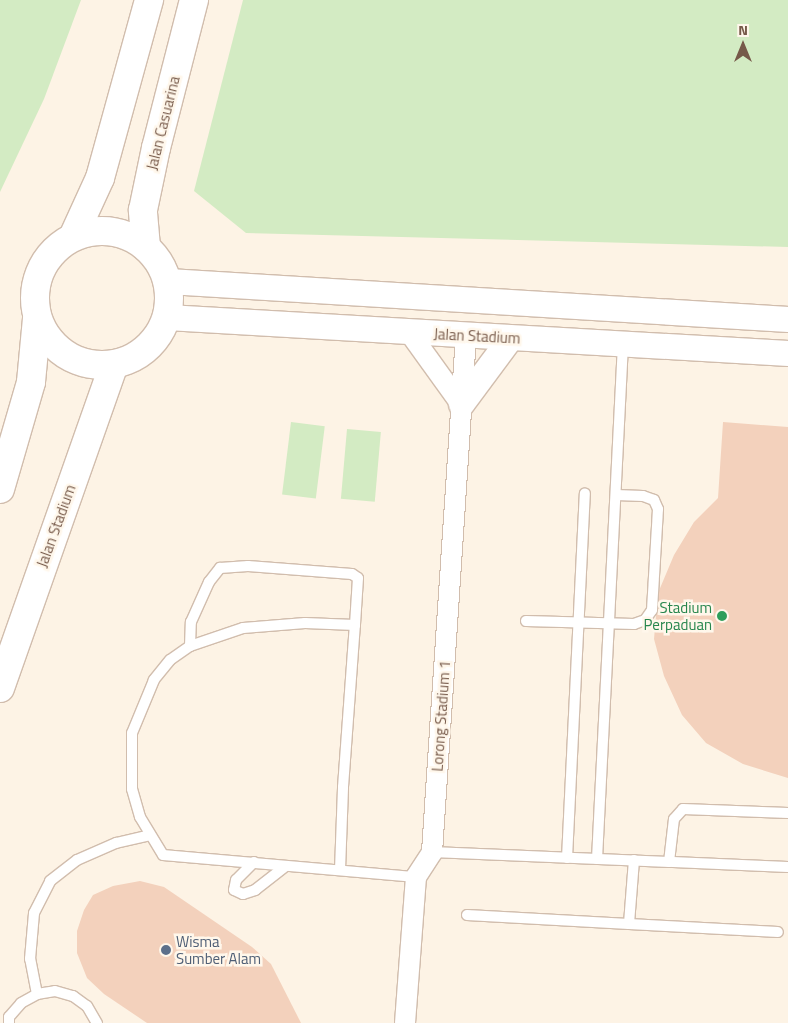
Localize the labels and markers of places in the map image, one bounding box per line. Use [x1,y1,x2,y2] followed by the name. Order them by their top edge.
[644,598,712,633] place label: Stadium Perpaduan
[716,610,728,622] marker: Stadium Perpaduan
[176,932,261,967] place label: Wisma Sumber Alam
[160,944,172,956] marker: Wisma Sumber Alam

